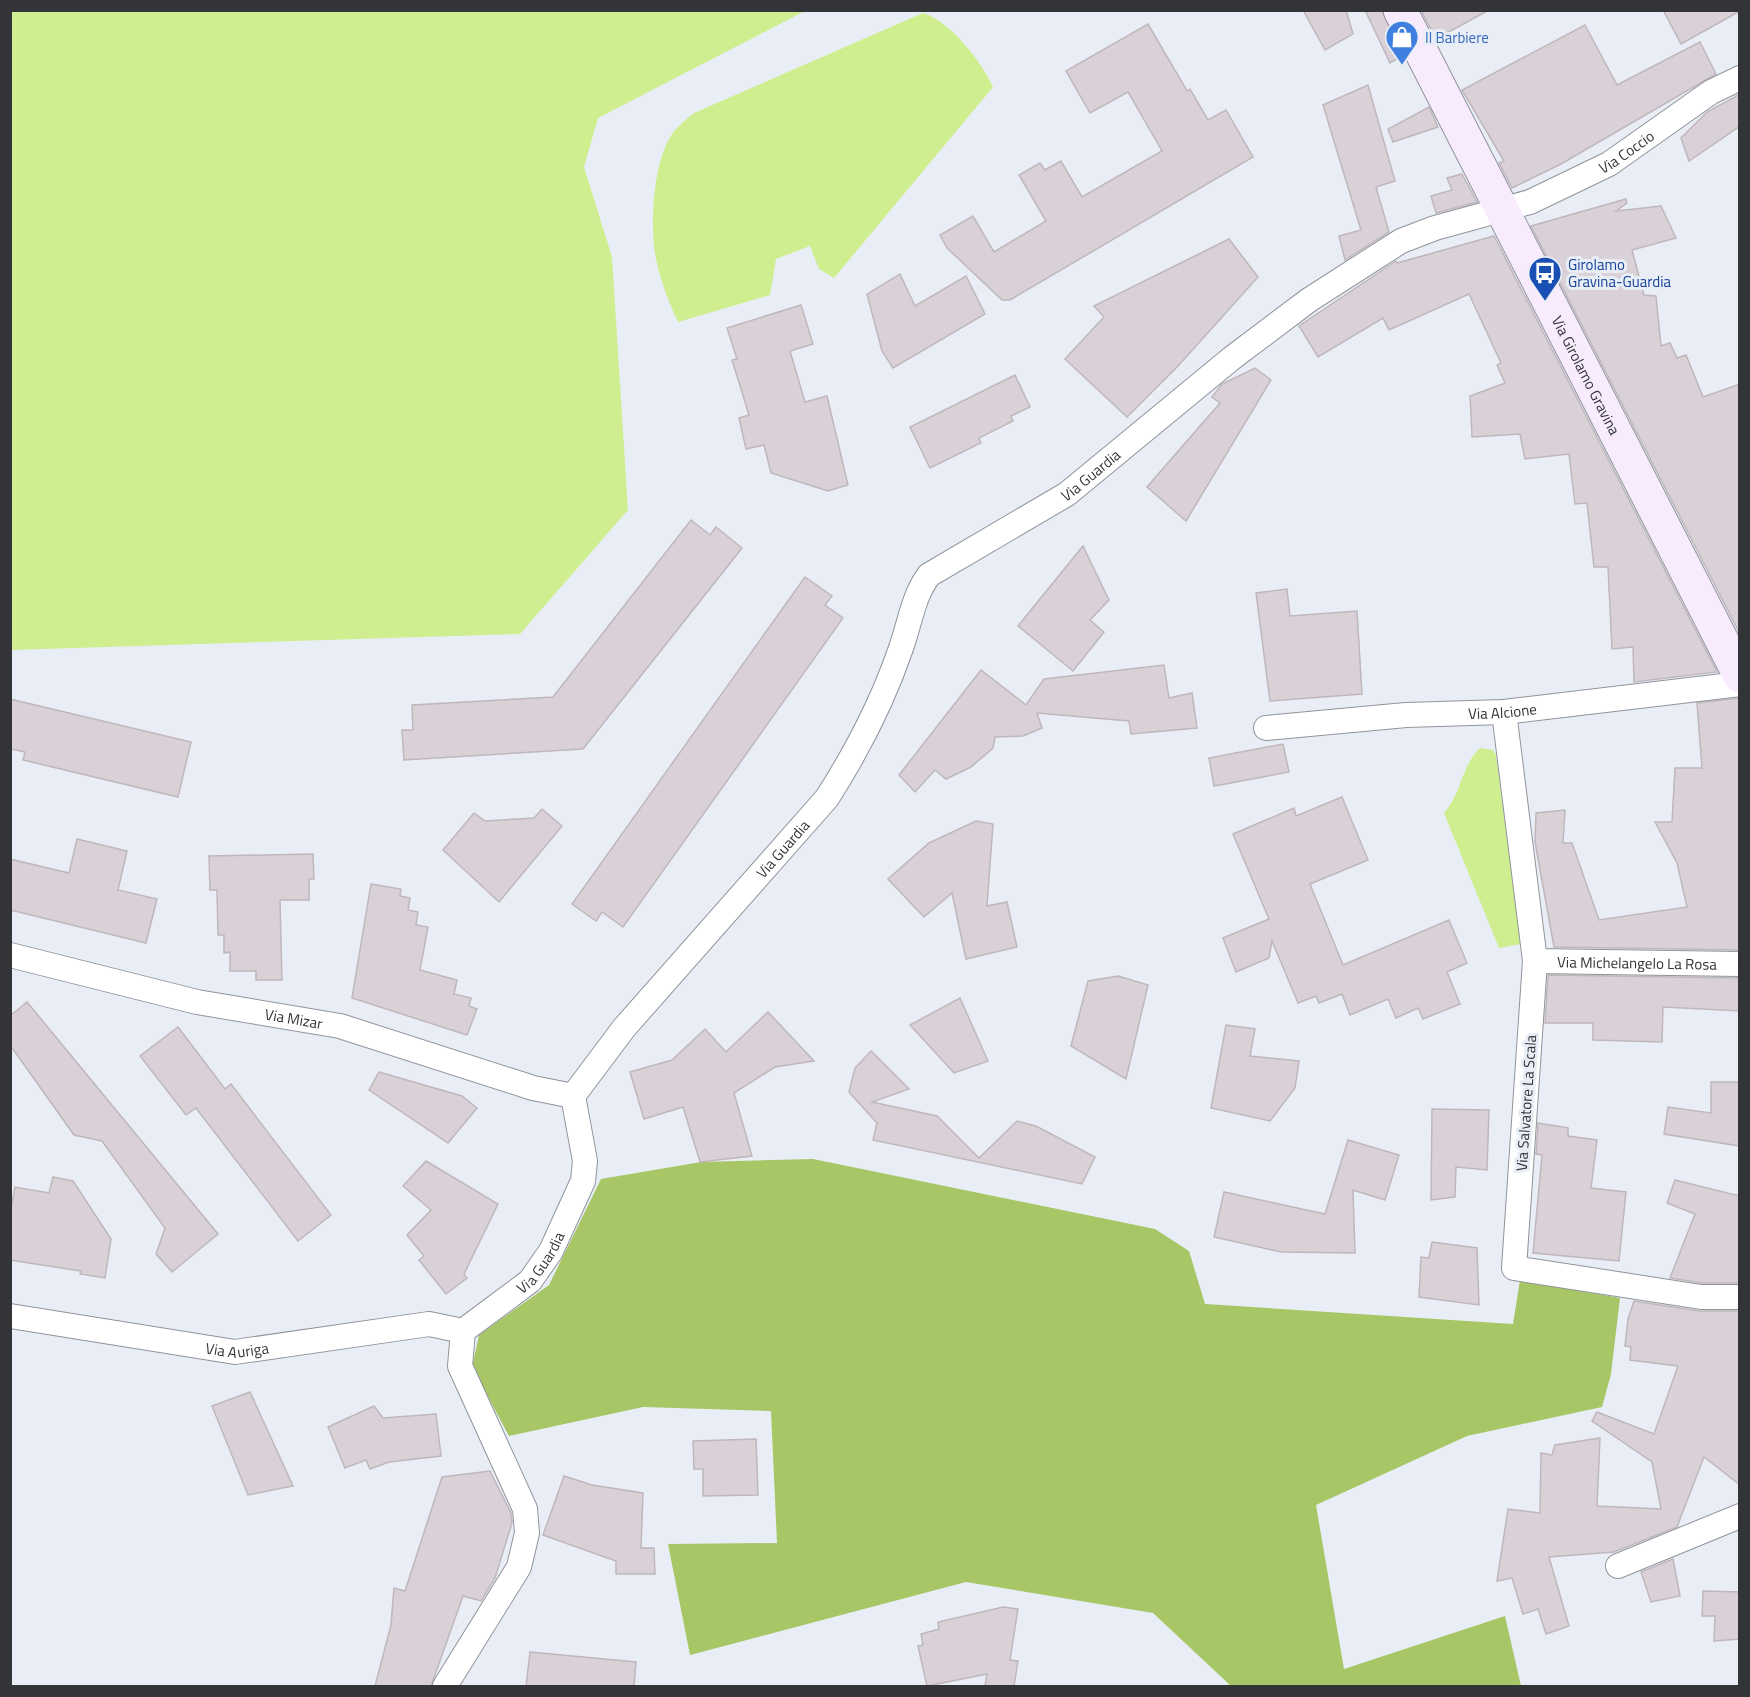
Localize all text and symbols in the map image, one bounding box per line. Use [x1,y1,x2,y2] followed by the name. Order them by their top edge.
[1384,19,1420,66] shop icon: Il Barbiere
[1425,26,1489,49] place label: Il Barbiere
[1595,124,1659,179] street label: Via Coccio
[1568,253,1671,293] place label: Girolamo Gravina-Guardia
[1527,255,1563,302] bus stop icon: Girolamo Gravina-Guardia
[1546,312,1627,439] street label: Via Girolamo Gravina
[1056,443,1126,507] street label: Via Guardia
[1468,697,1538,725] street label: Via Alcione
[750,814,815,883] street label: Via Guardia
[1557,950,1717,975] street label: Via Michelangelo La Rosa
[263,1002,324,1034] street label: Via Mizar
[1510,1033,1542,1172] street label: Via Salvatore La Scala
[511,1227,570,1299] street label: Via Guardia
[204,1336,271,1364] street label: Via Auriga

